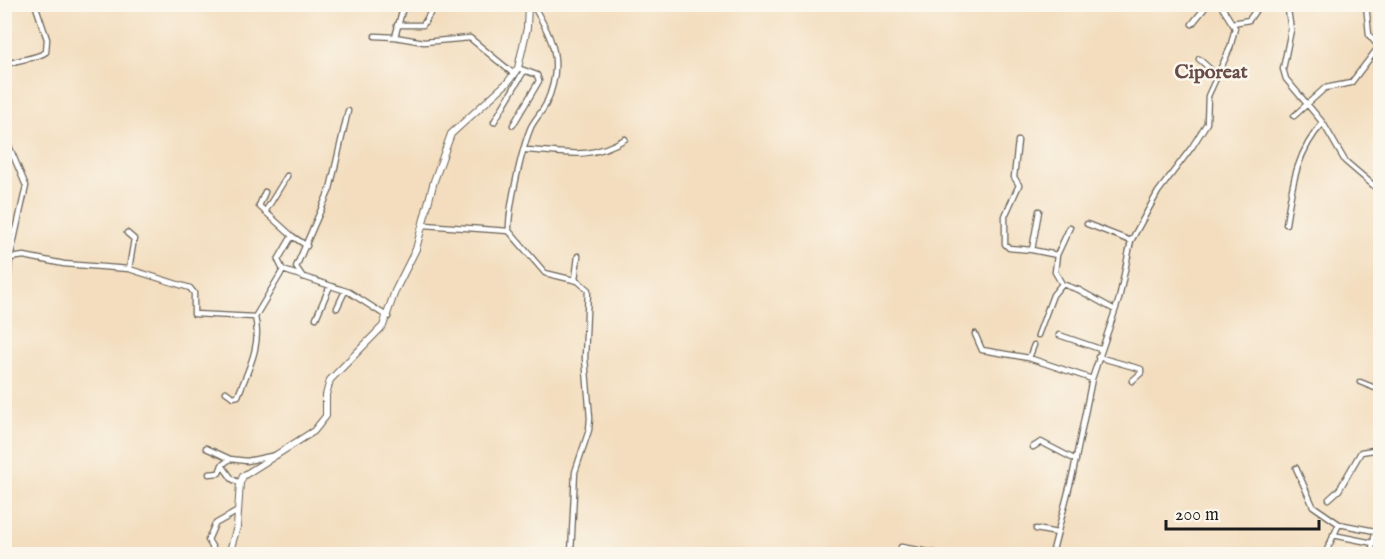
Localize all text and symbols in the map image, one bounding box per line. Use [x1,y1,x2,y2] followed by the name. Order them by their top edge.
[1174,60,1248,85] district label: Ciporeat
[1166,493,1319,531] scale bar
[1175,504,1219,527] text: 200 m

